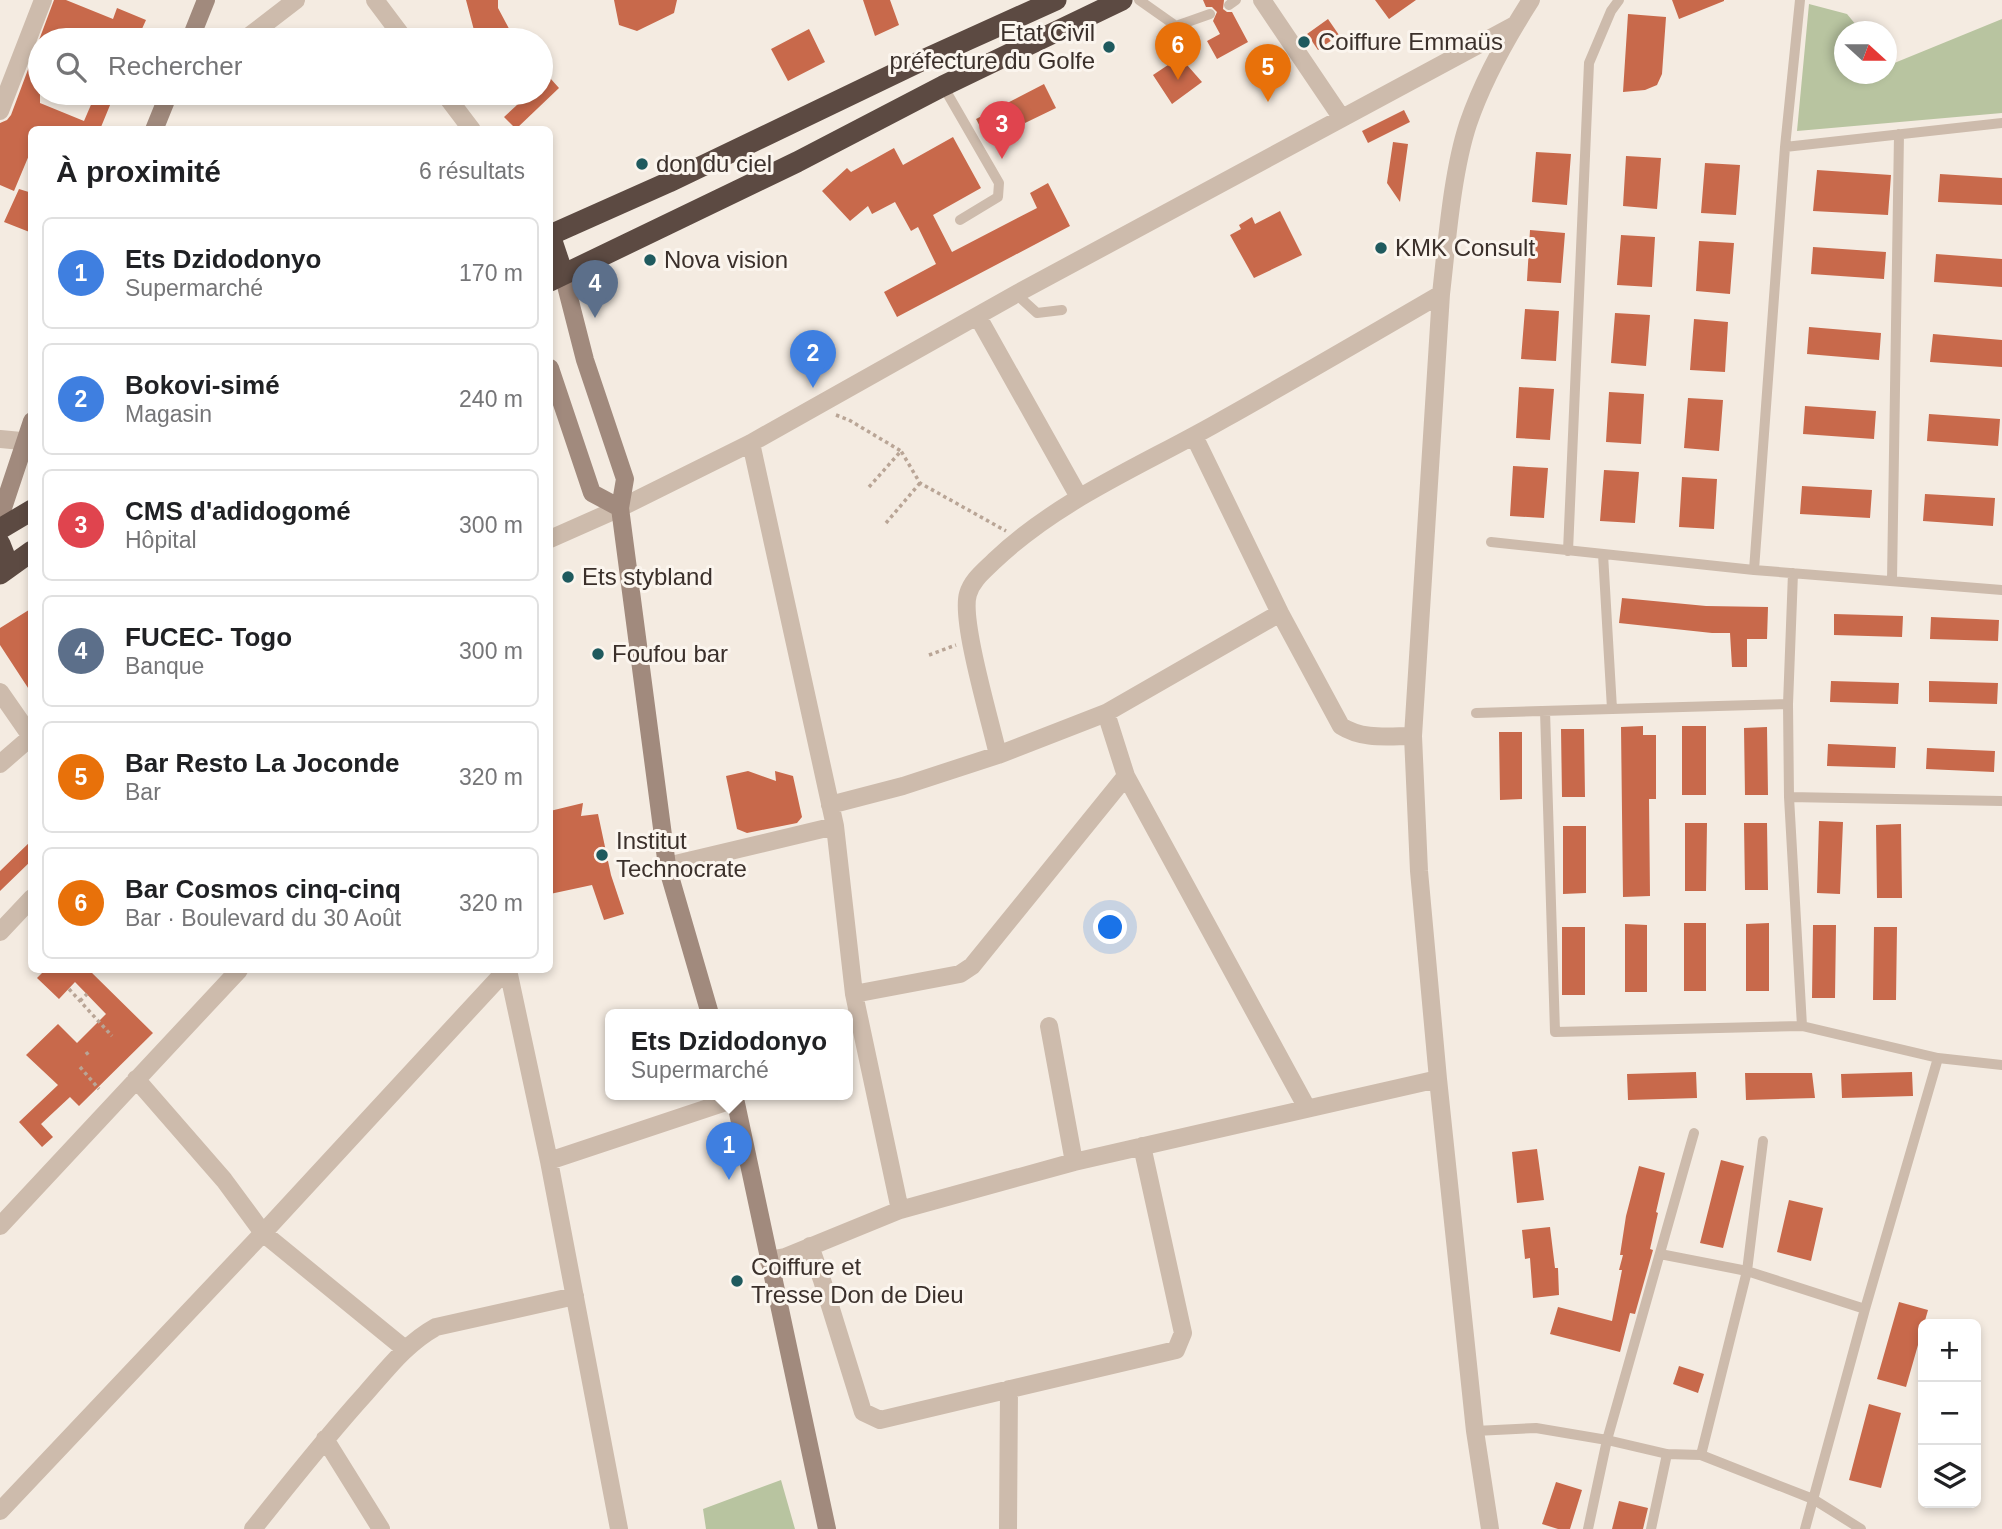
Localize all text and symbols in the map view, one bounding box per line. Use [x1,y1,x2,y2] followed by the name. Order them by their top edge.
[890,19,1095,74] place label: Etat Civil préfecture du Golfe
[1834,21,1897,84] north arrow
[1155,22,1201,80] pin: 6
[28,28,553,105] search box
[1318,28,1503,55] place label: Coiffure Emmaüs
[1296,34,1312,50] marker: Coiffure Emmaüs
[1101,39,1117,55] marker: Etat Civil préfecture du Golfe
[1245,44,1291,102] pin: 5
[52,48,90,86] icon: search
[108,51,242,81] text: Rechercher
[979,101,1025,159] pin: 3
[656,150,772,177] place label: don du ciel
[56,155,221,188] text: À proximité
[634,156,650,172] marker: don du ciel
[419,158,525,184] text: 6 résultats
[1395,234,1535,261] place label: KMK Consult
[1373,240,1389,256] marker: KMK Consult
[125,244,321,274] text: Ets Dzidodonyo
[664,246,788,273] place label: Nova vision
[642,252,658,268] marker: Nova vision
[75,260,87,286] text: 1
[459,260,523,286] text: 170 m
[572,260,618,318] pin: 4
[125,275,263,301] text: Supermarché
[790,330,836,388] pin: 2
[125,370,280,400] text: Bokovi-simé
[75,386,87,412] text: 2
[459,386,523,412] text: 240 m
[125,401,212,427] text: Magasin
[125,496,351,526] text: CMS d'adidogomé
[75,512,87,538] text: 3
[459,512,523,538] text: 300 m
[125,527,197,553] text: Hôpital
[582,563,713,590] place label: Ets stybland
[560,569,576,585] marker: Ets stybland
[125,622,292,652] text: FUCEC- Togo
[75,638,87,664] text: 4
[459,638,523,664] text: 300 m
[612,640,728,667] place label: Foufou bar
[590,646,606,662] marker: Foufou bar
[125,653,204,679] text: Banque
[125,748,400,778] text: Bar Resto La Joconde
[75,764,87,790] text: 5
[459,764,523,790] text: 320 m
[125,779,161,805] text: Bar
[616,827,747,882] place label: Institut Technocrate
[594,847,610,863] marker: Institut Technocrate
[125,874,401,904] text: Bar Cosmos cinq-cinq
[75,890,87,916] text: 6
[459,890,523,916] text: 320 m
[125,905,401,931] text: Bar · Boulevard du 30 Août
[1093,910,1127,944] your location
[605,1009,853,1100] popup
[631,1026,827,1056] text: Ets Dzidodonyo
[631,1057,769,1083] text: Supermarché
[706,1122,752,1180] pin: 1
[751,1253,964,1308] place label: Coiffure et Tresse Don de Dieu
[729,1273,745,1289] marker: Coiffure et Tresse Don de Dieu
[1918,1319,1981,1508] map controls
[1918,1319,1981,1382] button: +
[1918,1382,1981,1445] button: −
[1918,1445,1981,1508] button: layers

